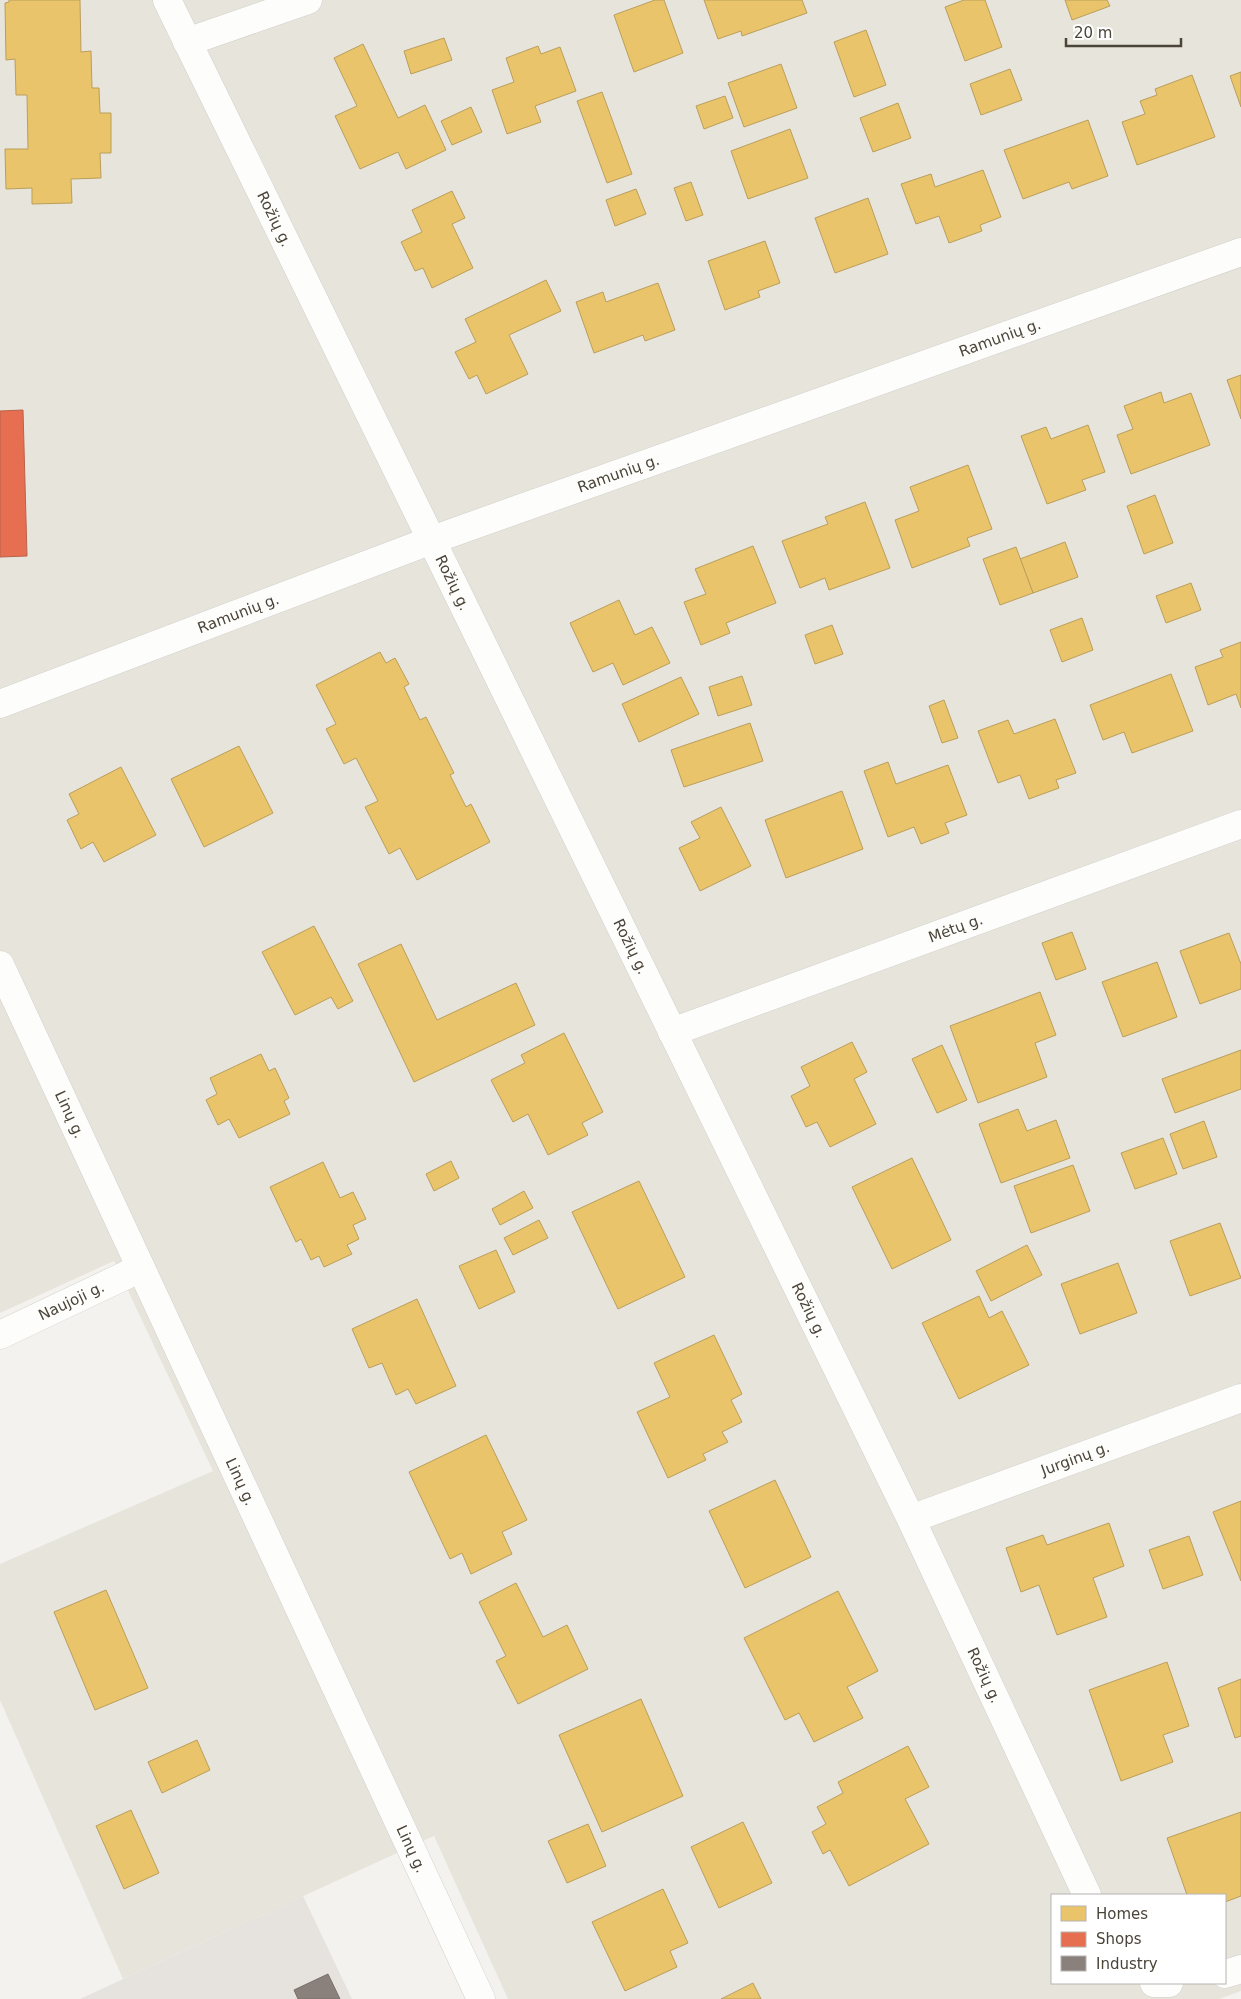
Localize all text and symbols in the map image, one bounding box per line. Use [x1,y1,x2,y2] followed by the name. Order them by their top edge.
[1066,15,1181,47] scale bar
[1074,24,1112,42] text: 20 m
[253,188,296,250] street label: Rožių g.
[957,315,1043,361] street label: Ramunių g.
[575,451,662,496] street label: Ramunių g.
[431,552,474,614] street label: Rožių g.
[195,590,282,637] street label: Ramunių g.
[926,910,985,946] street label: Mėtų g.
[609,916,652,977] street label: Rožių g.
[51,1088,88,1141] street label: Linų g.
[36,1278,107,1324] street label: Naujoji g.
[788,1280,830,1341] street label: Rožių g.
[1038,1438,1112,1480] street label: Jurginų g.
[222,1455,259,1509] street label: Linų g.
[963,1645,1005,1706] street label: Rožių g.
[392,1822,430,1876] street label: Linų g.
[1051,1894,1226,1984] legend
[1096,1905,1148,1923] text: Homes
[1096,1930,1142,1948] text: Shops
[1096,1955,1158,1973] text: Industry

